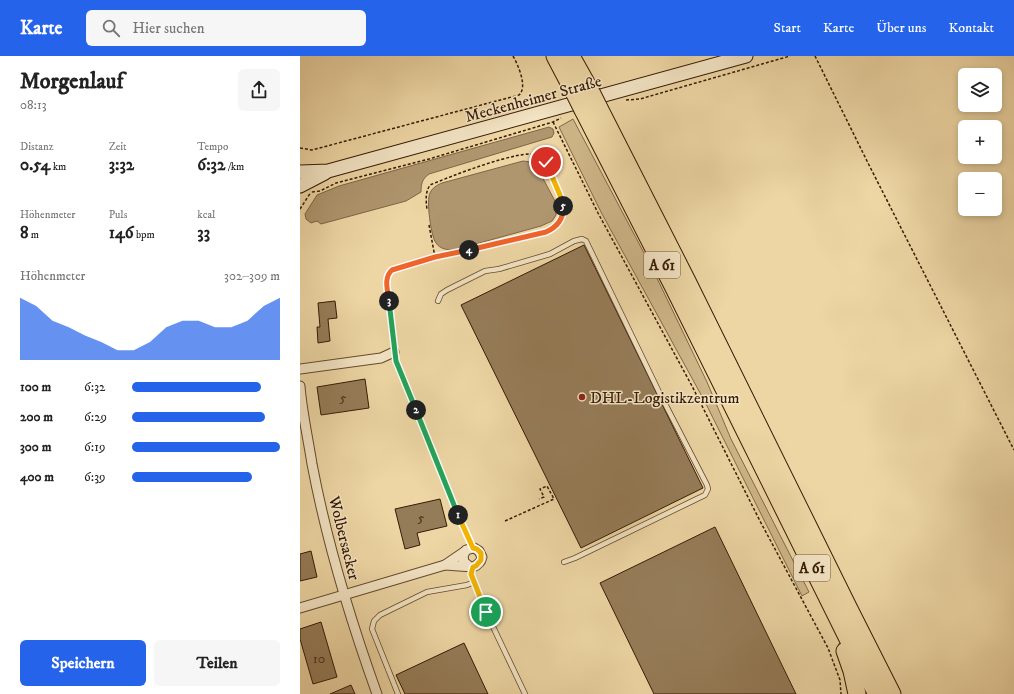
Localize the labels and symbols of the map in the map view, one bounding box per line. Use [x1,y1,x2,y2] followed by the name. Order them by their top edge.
[463,71,604,127] street label: Meckenheimer Straße
[529,145,563,179] pin
[553,196,573,216] pin: 5
[459,240,479,260] pin: 4
[644,252,680,278] road number: A 61
[379,291,399,311] pin: 3
[590,388,740,408] place label: DHL-Logistikzentrum
[340,389,347,407] house number: 5
[577,392,587,402] marker: DHL-Logistikzentrum
[406,400,426,420] pin: 2
[324,493,364,582] street label: Wolbersacker
[448,505,468,525] pin: 1
[418,509,425,527] house number: 5
[794,555,830,581] road number: A 61
[469,595,503,629] pin
[313,650,325,668] house number: 10

